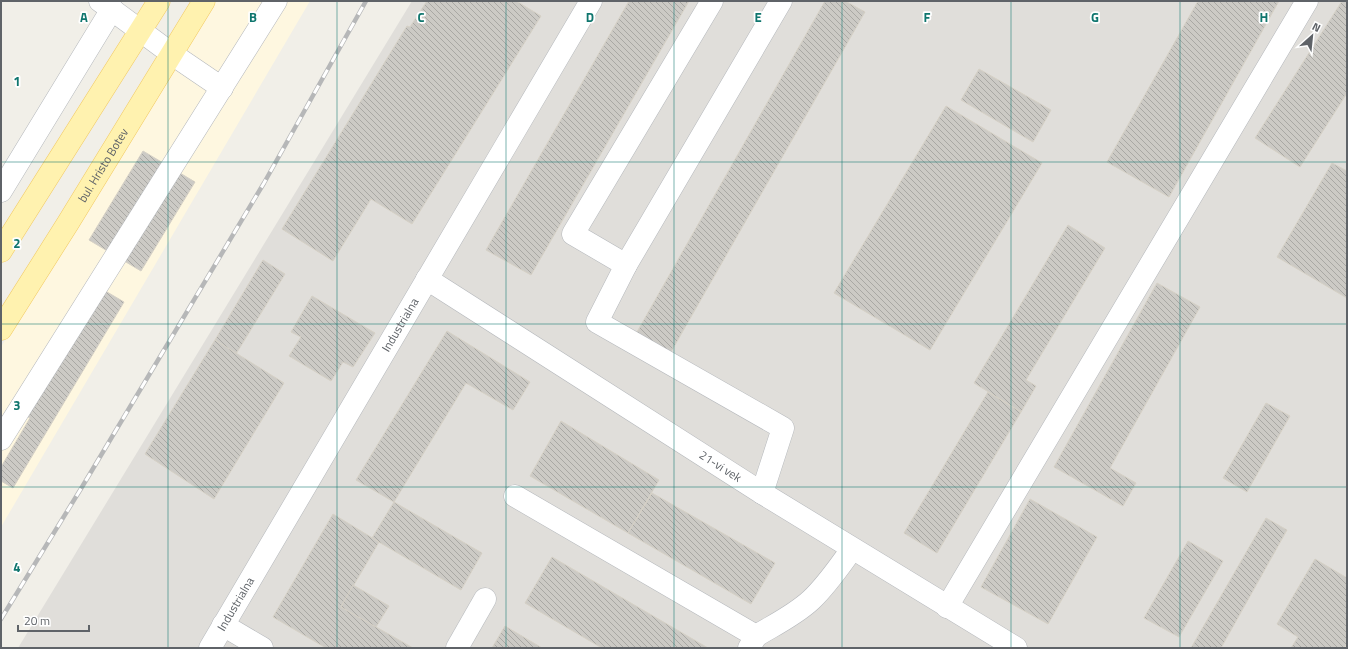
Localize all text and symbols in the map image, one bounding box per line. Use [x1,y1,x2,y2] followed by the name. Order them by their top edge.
[80,7,88,27] text: A
[249,7,257,27] text: B
[417,7,425,27] text: C
[586,7,594,27] text: D
[754,7,762,27] text: E
[924,7,931,27] text: F
[1091,7,1099,27] text: G
[1260,7,1268,27] text: H
[1292,16,1332,56] north arrow
[1310,18,1324,36] text: N
[13,71,21,91] text: 1
[73,124,133,206] street label: bul. Hristo Botev
[13,233,21,253] text: 2
[376,294,423,355] street label: Industrialna
[13,395,21,415] text: 3
[696,445,746,487] street label: 21-vi vek
[13,557,21,577] text: 4
[212,573,259,634] street label: Industrialna
[18,607,89,633] scale bar
[24,611,50,630] text: 20 m

